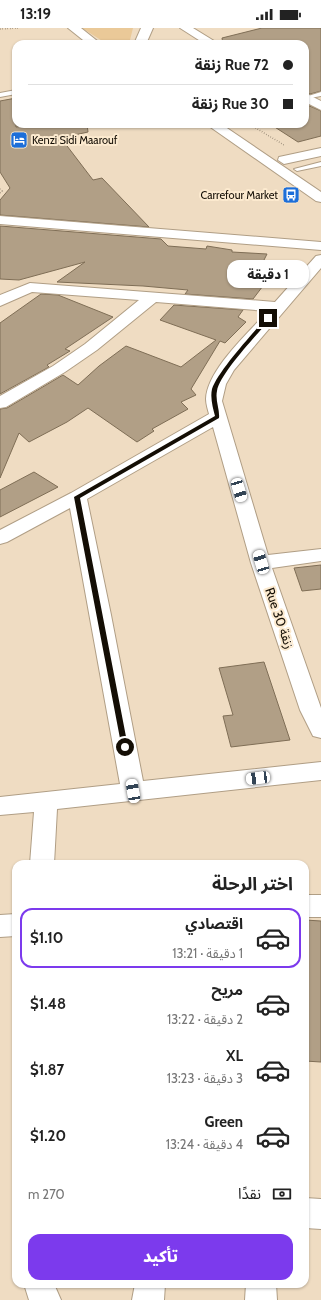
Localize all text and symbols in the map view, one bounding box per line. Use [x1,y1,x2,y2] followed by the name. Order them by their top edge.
[20,5,51,23] text: 13:19
[195,56,269,74] text: Rue 72 زنقة
[192,95,269,113] text: Rue 30 زنقة
[9,130,29,150] hotel icon: Kenzi Sidi Maarouf
[32,133,118,147] place label: Kenzi Sidi Maarouf
[281,185,301,205] bus stop icon: Carrefour Market
[201,188,278,202] place label: Carrefour Market
[227,260,309,288] callout: 1 دقيقة
[247,266,289,282] text: 1 دقيقة
[259,309,277,327] route end
[230,477,248,503] car
[252,549,270,575] car
[262,585,298,651] street label: Rue 30 زنقة
[116,738,134,756] route start
[245,771,271,785] car
[125,778,141,804] car
[212,873,293,895] text: اختر الرحلة
[185,915,243,933] text: اقتصادي
[255,920,291,956] icon: car
[30,929,63,947] text: $1.10
[172,945,243,961] text: 1 دقيقة · 13:21
[211,981,243,999] text: مريح
[255,986,291,1022] icon: car
[30,995,66,1013] text: $1.48
[167,1011,243,1027] text: 2 دقيقة · 13:22
[226,1047,243,1065] text: XL
[255,1052,291,1088] icon: car
[30,1061,64,1079] text: $1.87
[167,1070,243,1086] text: 3 دقيقة · 13:23
[205,1113,243,1131] text: Green
[255,1118,291,1154] icon: car
[30,1127,66,1145] text: $1.20
[166,1136,243,1152] text: 4 دقيقة · 13:24
[271,1183,293,1205] icon: cash
[238,1185,261,1203] text: نقدًا
[28,1186,65,1202] text: 270 m
[28,1234,293,1280] button: تأكيد

